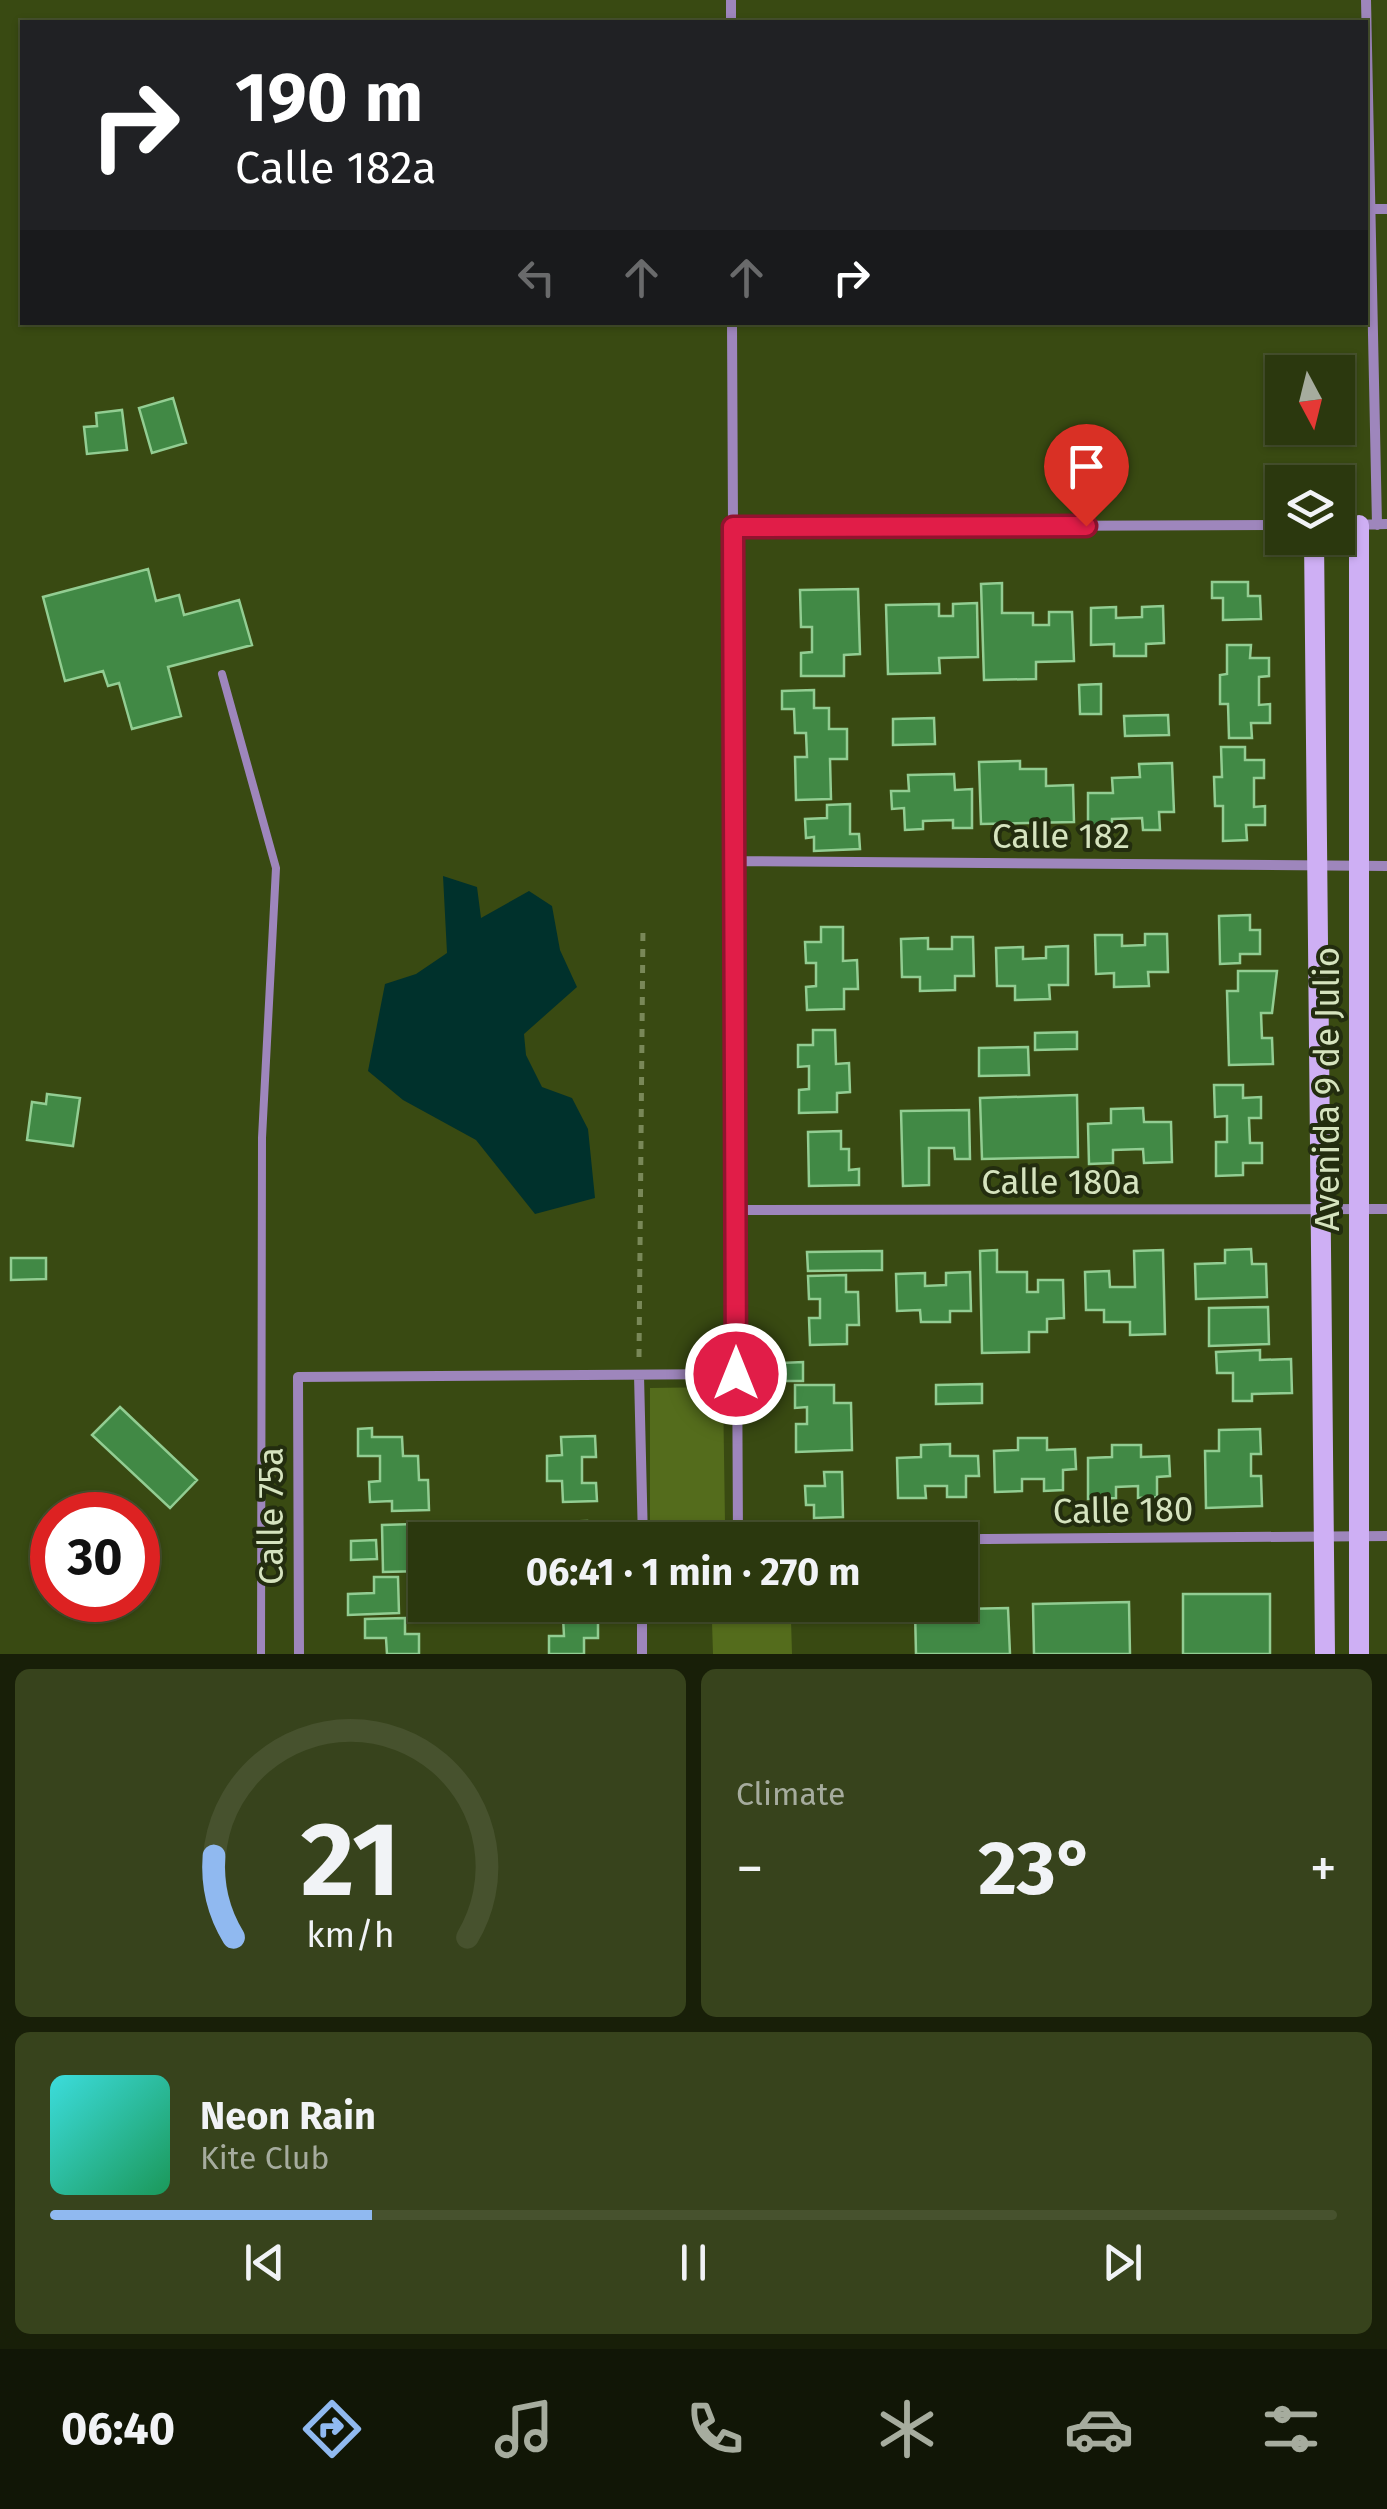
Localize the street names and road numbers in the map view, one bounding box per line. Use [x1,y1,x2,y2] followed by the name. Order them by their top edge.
[992,815,1130,857] street label: Calle 182
[1306,947,1348,1231] street label: Avenida 9 de Julio
[981,1161,1141,1203] street label: Calle 180a
[250,1447,292,1585] street label: Calle 75a
[1052,1488,1194,1532] street label: Calle 180

